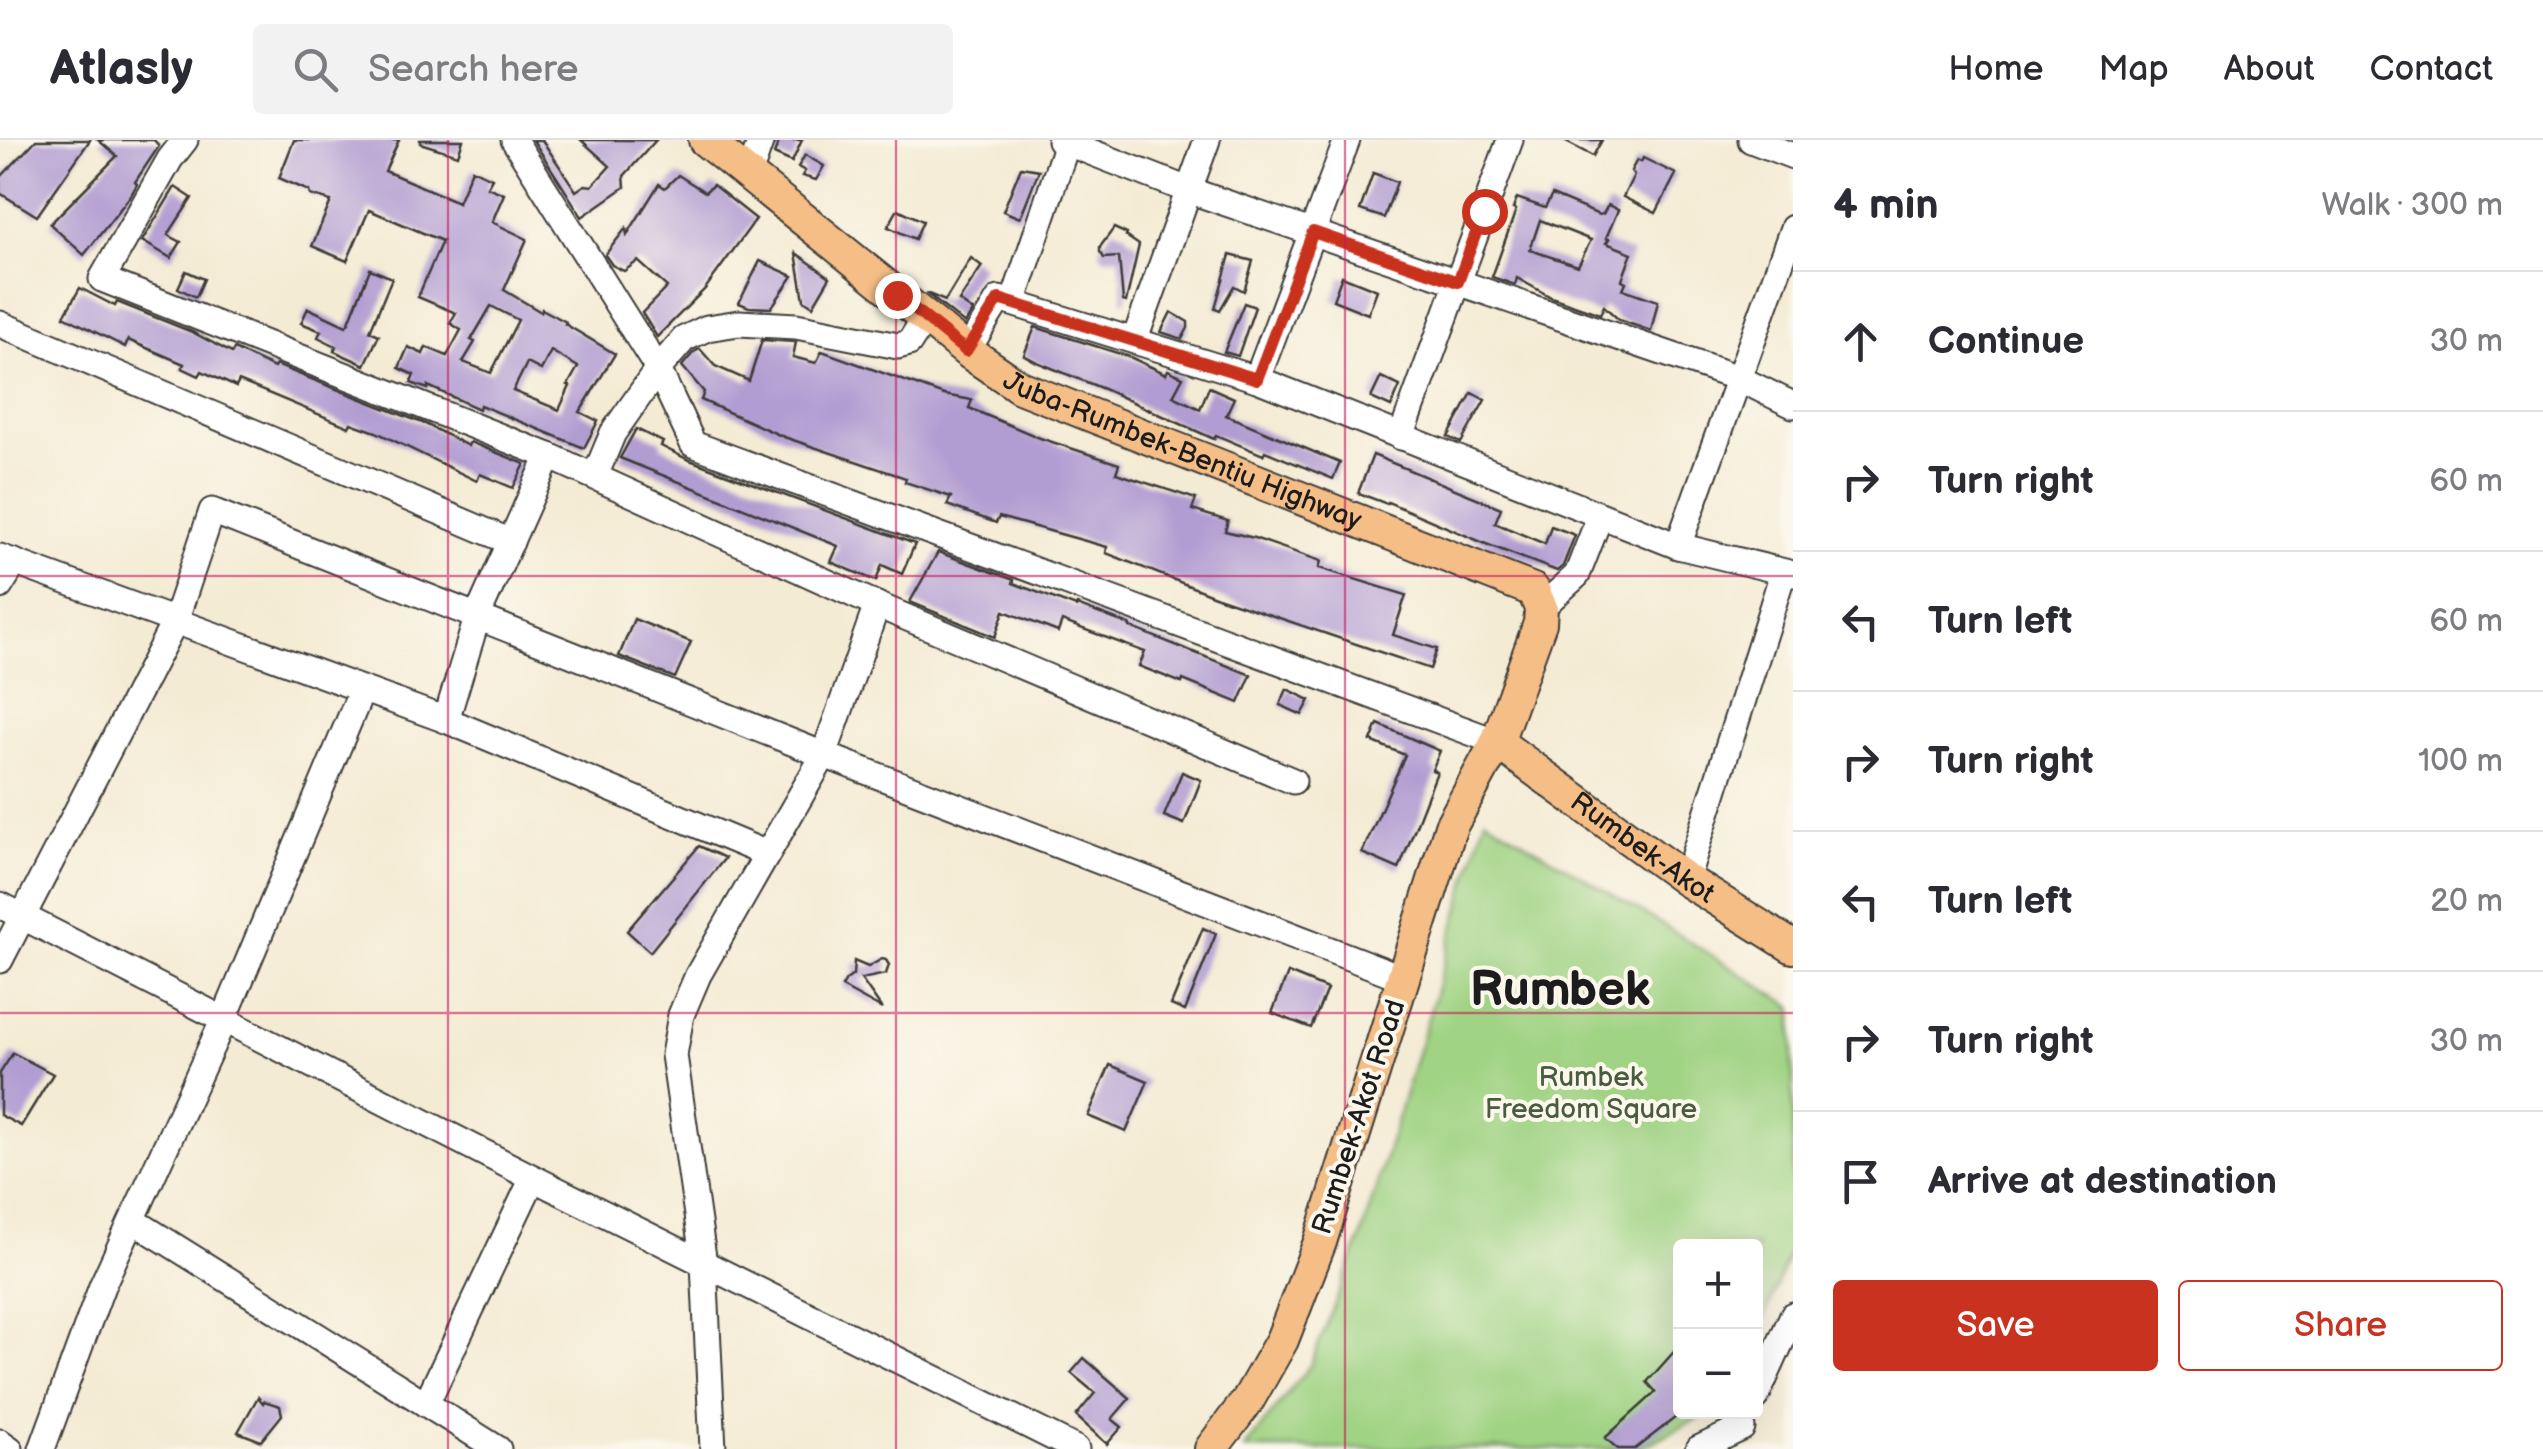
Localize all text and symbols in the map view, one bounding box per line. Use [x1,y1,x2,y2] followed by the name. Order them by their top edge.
[253,24,953,114] search box
[50,41,193,98] text: Atlasly
[288,42,343,97] icon: search
[368,47,578,92] text: Search here
[1948,48,2043,91] text: Home
[2098,48,2169,91] text: Map
[2224,48,2315,91] text: About
[2370,48,2493,91] text: Contact
[1833,180,1939,231] text: 4 min
[2321,186,2503,225] text: Walk · 300 m
[1462,189,1508,235] route start
[875,273,921,319] route end
[1833,314,1888,369] icon: ahead
[1928,319,2084,364] text: Continue
[2429,322,2503,361] text: 30 m
[997,364,1367,537] street label: Juba-Rumbek-Bentiu Highway
[1833,454,1888,509] icon: right
[1928,459,2093,504] text: Turn right
[2430,462,2503,501] text: 60 m
[1833,594,1888,649] icon: left
[1928,599,2072,644] text: Turn left
[2430,602,2503,641] text: 60 m
[1833,734,1888,789] icon: right
[1928,739,2093,784] text: Turn right
[2418,742,2503,781] text: 100 m
[1564,785,1721,911] street label: Rumbek-Akot
[1833,874,1888,929] icon: left
[1928,879,2072,924] text: Turn left
[2430,882,2503,921] text: 20 m
[1470,962,1650,1019] district label: Rumbek
[1305,996,1413,1238] street label: Rumbek-Akot Road
[1833,1014,1888,1069] icon: right
[1928,1019,2093,1064] text: Turn right
[2429,1022,2503,1061] text: 30 m
[1485,1061,1697,1126] park label: Rumbek Freedom Square
[1833,1154,1888,1209] icon: arrive
[1928,1159,2277,1204] text: Arrive at destination
[1673,1239,1763,1419] map controls
[1673,1239,1763,1329] button: +
[1833,1280,2158,1371] button: Save
[2178,1280,2503,1371] button: Share
[1673,1329,1763,1419] button: −

